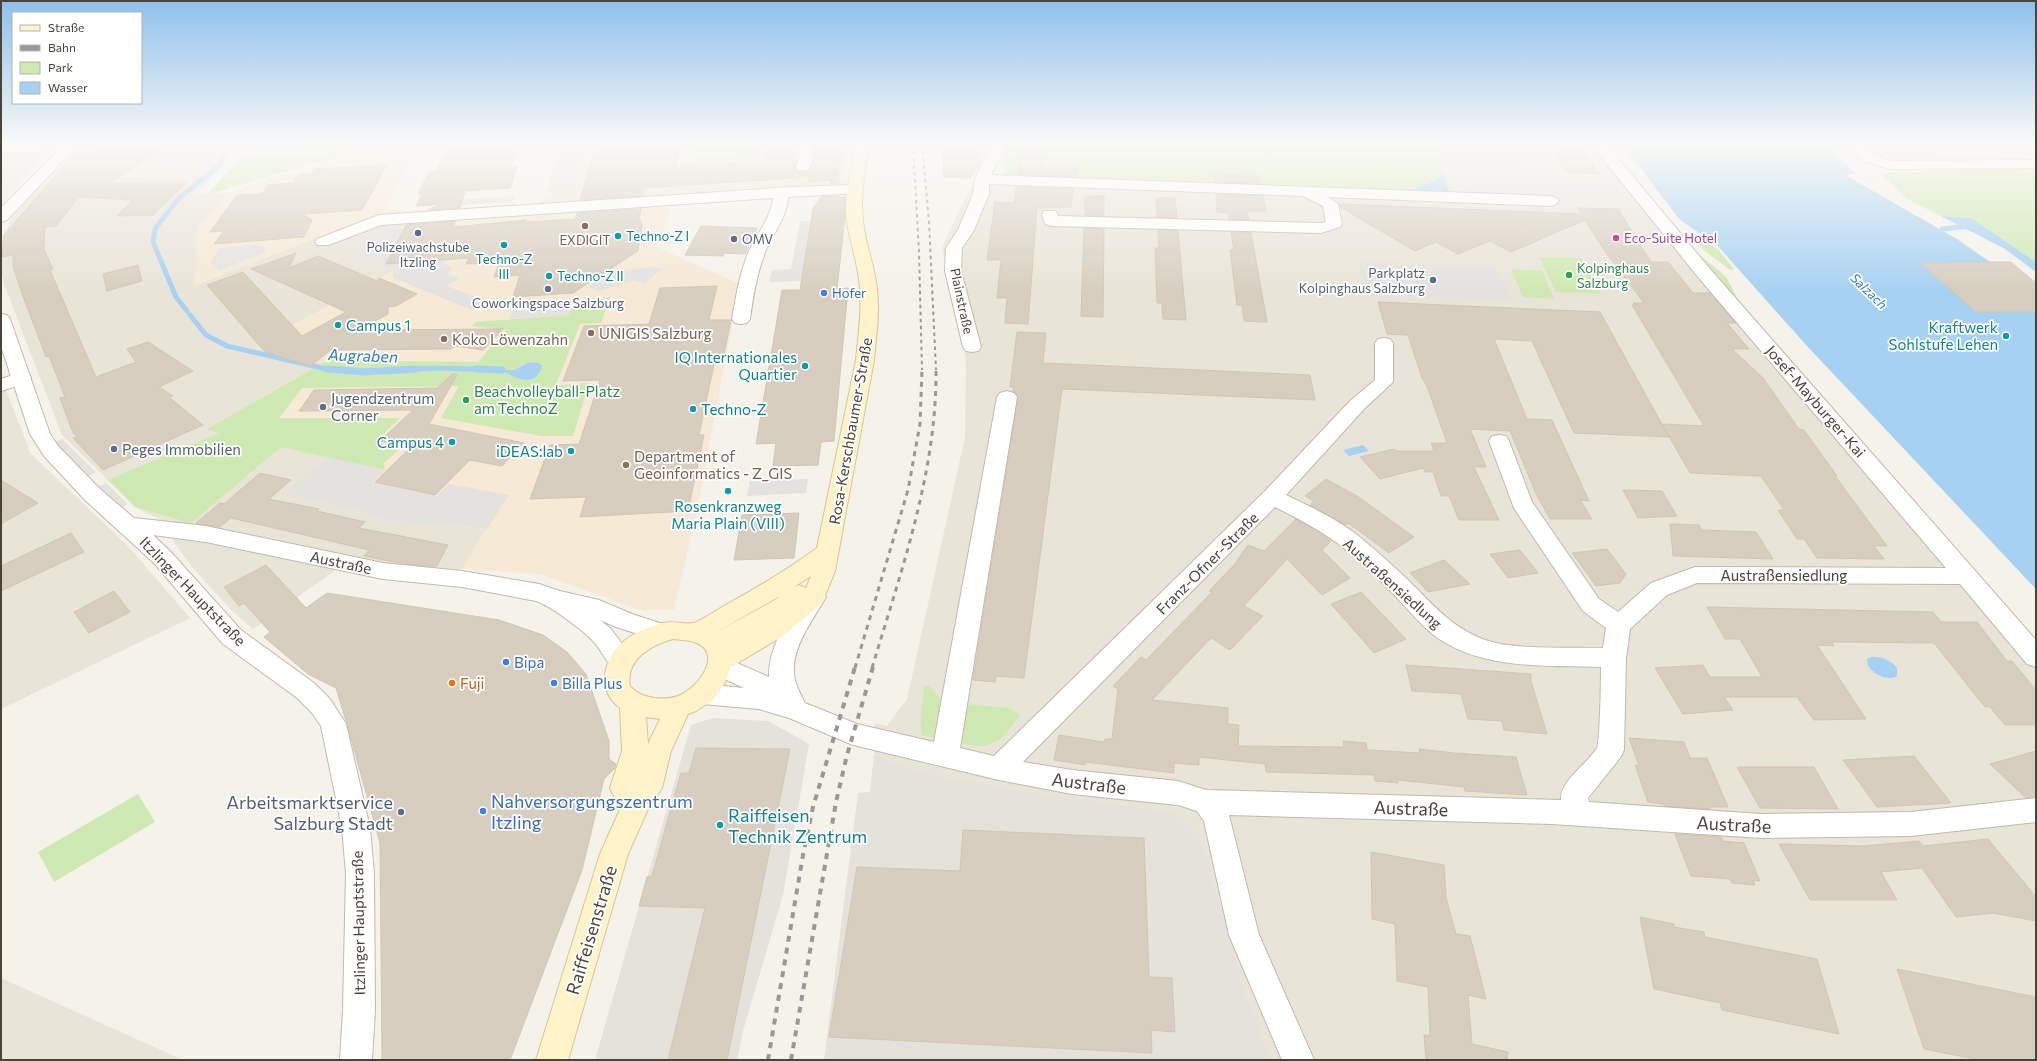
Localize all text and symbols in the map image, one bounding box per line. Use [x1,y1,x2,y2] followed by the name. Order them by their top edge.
[12,12,142,104] legend
[48,20,84,34] text: Straße
[48,40,76,54] text: Bahn
[48,60,74,74] text: Park
[48,80,88,94] text: Wasser
[580,221,590,231] marker: EXDIGIT
[413,228,423,238] marker: Polizeiwachstube Itzling
[626,228,689,244] place label: Techno-Z I
[1624,230,1717,246] place label: Eco-Suite Hotel
[613,231,623,241] marker: Techno-Z I
[742,231,773,247] place label: OMV
[559,232,611,248] place label: EXDIGIT
[1611,233,1621,243] marker: Eco-Suite Hotel
[729,234,739,244] marker: OMV
[367,239,470,270] place label: Polizeiwachstube Itzling
[499,240,509,250] marker: Techno-Z III
[476,251,533,282] place label: Techno-Z III
[1577,260,1649,291] place label: Kolpinghaus Salzburg
[1299,265,1425,296] place label: Parkplatz Kolpinghaus Salzburg
[947,267,977,335] street label: Plainstraße
[557,268,624,284] place label: Techno-Z II
[1564,270,1574,280] marker: Kolpinghaus Salzburg
[1847,270,1891,312] water label: Salzach
[544,271,554,281] marker: Techno-Z II
[1428,275,1438,285] marker: Parkplatz Kolpinghaus Salzburg
[543,284,553,294] marker: Coworkingspace Salzburg
[832,285,866,301] place label: Hofer
[819,288,829,298] marker: Hofer
[472,295,624,311] place label: Coworkingspace Salzburg
[346,316,411,334] place label: Campus 1
[1889,318,1998,353] place label: Kraftwerk Sohlstufe Lehen
[333,320,343,330] marker: Campus 1
[599,324,712,342] place label: UNIGIS Salzburg
[586,328,596,338] marker: UNIGIS Salzburg
[452,330,568,348] place label: Koko Löwenzahn
[2001,331,2011,341] marker: Kraftwerk Sohlstufe Lehen
[439,334,449,344] marker: Koko Löwenzahn
[825,336,875,526] street label: Rosa-Kerschbaumer-Straße
[1762,341,1870,461] street label: Josef-Mayburger-Kai
[327,344,398,366] water label: Augraben
[675,348,797,383] place label: IQ Internationales Quartier
[800,361,810,371] marker: IQ Internationales Quartier
[474,382,620,417] place label: Beachvolleyball-Platz am TechnoZ
[331,389,434,424] place label: Jugendzentrum Corner
[461,395,471,405] marker: Beachvolleyball-Platz am TechnoZ
[701,400,767,418] place label: Techno-Z
[318,402,328,412] marker: Jugendzentrum Corner
[688,404,698,414] marker: Techno-Z
[377,433,444,451] place label: Campus 4
[447,437,457,447] marker: Campus 4
[122,440,241,458] place label: Peges Immobilien
[496,442,563,460] place label: iDEAS:lab
[109,444,119,454] marker: Peges Immobilien
[566,446,576,456] marker: iDEAS:lab
[634,447,792,482] place label: Department of Geoinformatics - Z_GIS
[621,460,631,470] marker: Department of Geoinformatics - Z_GIS
[723,486,733,496] marker: Rosenkranzweg Maria Plain (VIII)
[671,497,785,532] place label: Rosenkranzweg Maria Plain (VIII)
[1152,508,1262,618] street label: Franz-Ofner-Straße
[136,533,250,649] street label: Itzlinger Hauptstraße
[1340,534,1446,632] street label: Austraßensiedlung
[309,547,373,577] street label: Austraße
[1721,566,1847,584] street label: Austraßensiedlung
[514,653,544,671] place label: Bipa
[501,657,511,667] marker: Bipa
[460,674,484,692] place label: Fuji
[562,674,622,692] place label: Billa Plus
[447,678,457,688] marker: Fuji
[549,678,559,688] marker: Billa Plus
[1051,768,1127,798] street label: Austraße
[491,790,693,833] place label: Nahversorgungszentrum Itzling
[226,791,393,834] place label: Arbeitsmarktservice Salzburg Stadt
[1373,796,1449,820] street label: Austraße
[728,804,867,847] place label: Raiffeisen Technik Zentrum
[478,806,488,816] marker: Nahversorgungszentrum Itzling
[396,807,406,817] marker: Arbeitsmarktservice Salzburg Stadt
[1696,811,1772,837] street label: Austraße
[715,820,725,830] marker: Raiffeisen Technik Zentrum
[348,850,368,996] street label: Itzlinger Hauptstraße
[561,863,621,997] street label: Raiffeisenstraße

